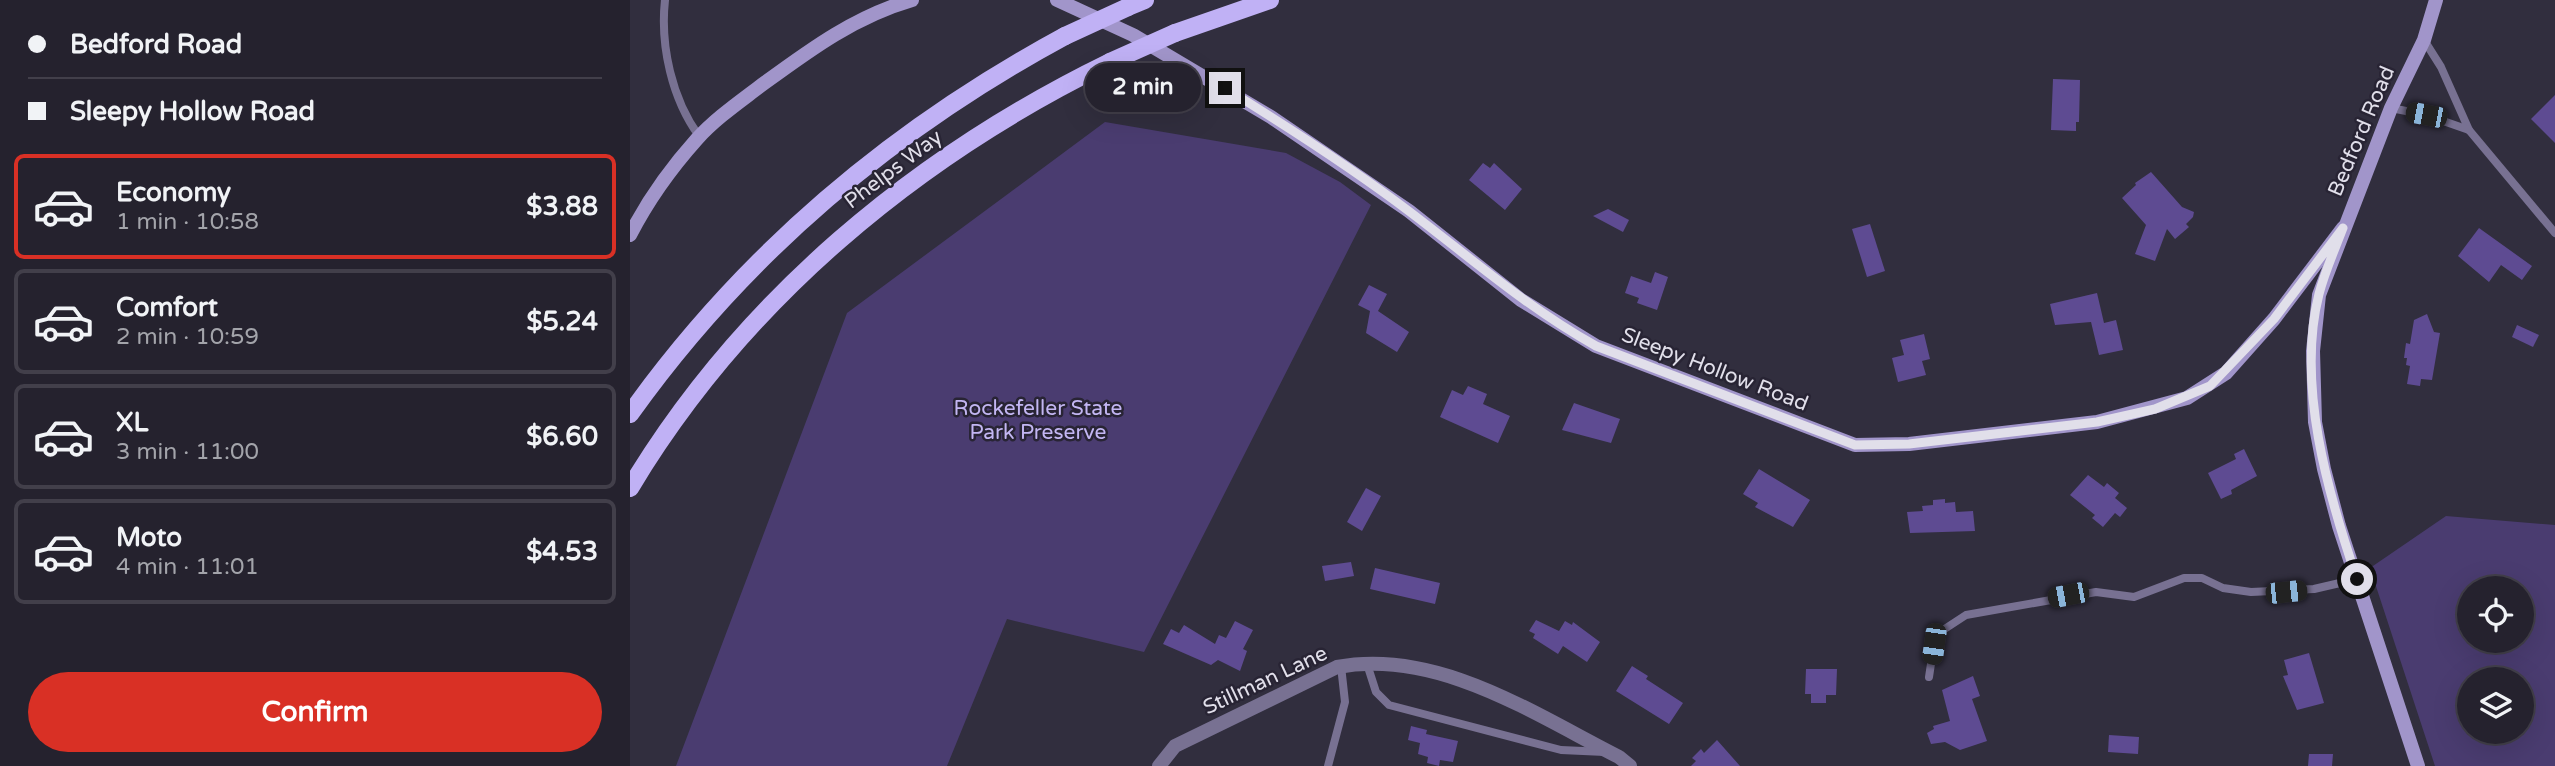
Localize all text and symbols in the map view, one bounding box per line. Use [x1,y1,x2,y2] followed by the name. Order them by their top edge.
[70,29,242,60] text: Bedford Road
[2323,62,2400,200] street label: Bedford Road
[1085,64,1200,112] callout: 2 min
[1209,72,1241,104] route end
[1112,73,1174,101] text: 2 min
[70,96,315,127] text: Sleepy Hollow Road
[2404,101,2449,129] car
[839,125,947,214] street label: Phelps Way
[32,175,95,238] icon: car
[116,177,231,208] text: Economy
[526,191,598,222] text: $3.88
[116,208,259,236] text: 1 min · 10:58
[32,290,95,353] icon: car
[116,292,218,323] text: Comfort
[526,306,598,337] text: $5.24
[1618,322,1812,417] street label: Sleepy Hollow Road
[116,323,259,351] text: 2 min · 10:59
[953,396,1123,445] park label: Rockefeller State Park Preserve
[32,405,95,468] icon: car
[116,407,148,438] text: XL
[526,421,598,452] text: $6.60
[116,438,259,466] text: 3 min · 11:00
[32,520,95,583] icon: car
[116,522,182,553] text: Moto
[526,536,598,567] text: $4.53
[116,553,259,581] text: 4 min · 11:01
[2341,563,2373,595] route start
[2457,576,2534,744] map controls
[2457,576,2534,653] button: locate
[2265,579,2308,605] car
[2046,581,2091,609] car
[1921,622,1948,666] car
[1199,641,1331,720] street label: Stillman Lane
[2457,667,2534,744] button: layers
[28,672,602,752] button: Confirm

